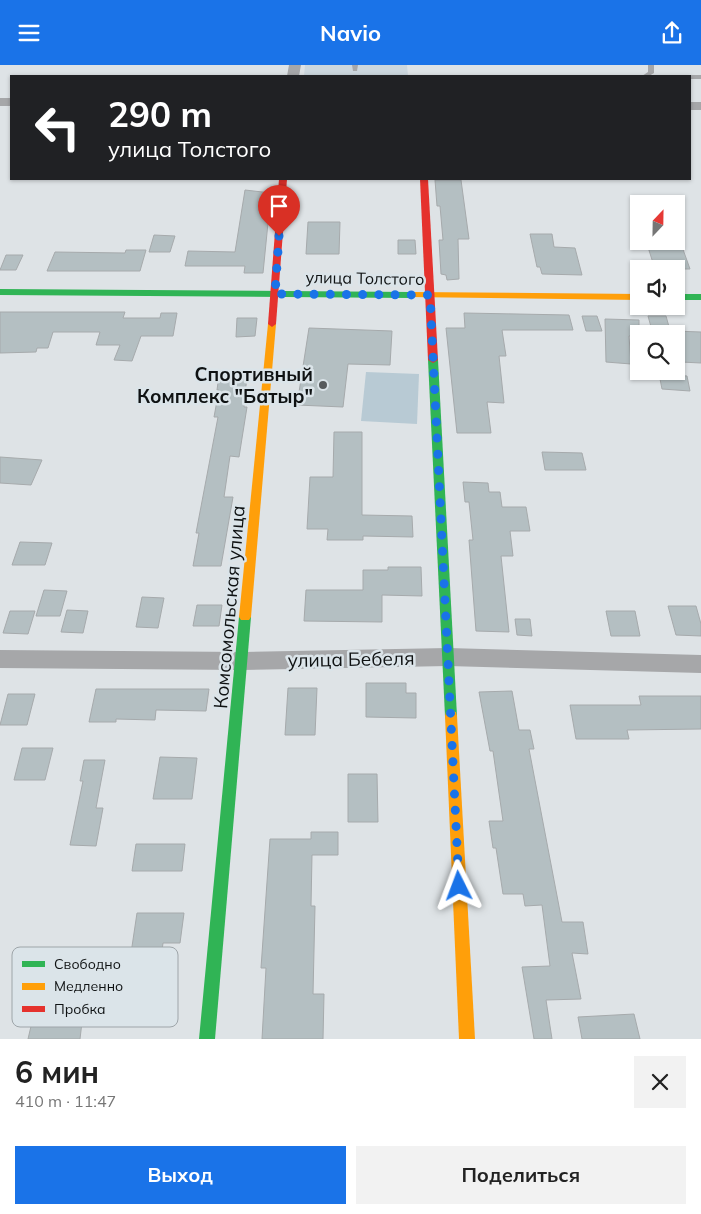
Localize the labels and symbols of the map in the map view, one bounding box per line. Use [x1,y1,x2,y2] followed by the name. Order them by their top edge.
[258,185,300,236] pin
[630,195,685,250] north arrow
[305,267,425,289] street label: улица Толстого
[137,362,313,408] place label: Спортивный Комплекс "Батыр"
[317,379,329,391] marker: Спортивный Комплекс "Батыр"
[208,504,250,710] street label: Комсомольская улица
[287,646,415,672] street label: улица Бебеля
[432,859,484,911] position arrow
[12,947,178,1027] legend
[54,955,121,973] text: Свободно
[54,977,123,995] text: Медленно
[54,1000,106,1018] text: Пробка

